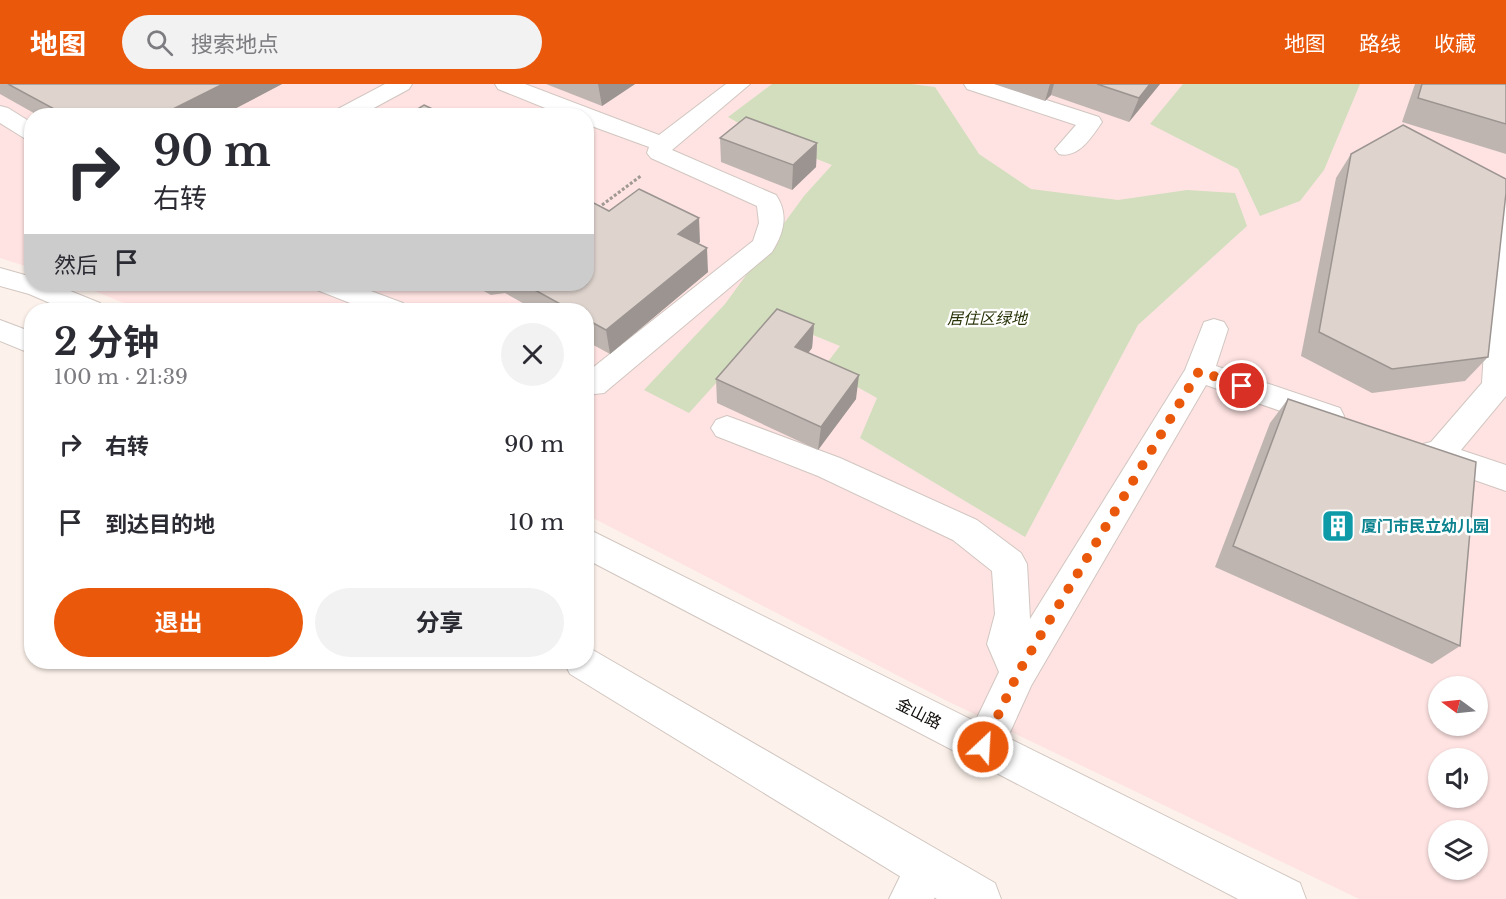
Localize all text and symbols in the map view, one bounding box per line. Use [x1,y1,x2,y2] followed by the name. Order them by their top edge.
[122,15,542,69] search box
[143,26,176,59] icon: search
[30,27,86,62] text: 地图
[191,31,279,58] text: 搜索地点
[1284,31,1326,57] text: 地图
[1359,31,1401,57] text: 路线
[1434,31,1476,57] text: 收藏
[153,125,271,177] text: 90 m
[54,132,132,210] icon: right
[153,182,207,215] text: 右转
[110,246,143,279] icon: arrive
[54,252,98,279] text: 然后
[947,308,1029,328] park label: 居住区绿地
[54,320,159,365] text: 2 分钟
[501,323,564,386] button: close
[1216,360,1267,411] pin
[54,365,188,389] text: 100 m · 21:39
[1225,369,1258,402] icon: arrive
[54,428,87,461] icon: right
[504,431,564,458] text: 90 m
[105,433,149,460] text: 右转
[54,506,87,539] icon: arrive
[1320,508,1356,544] building icon: 厦门市民立幼儿园
[509,509,564,536] text: 10 m
[105,511,215,538] text: 到达目的地
[1361,516,1489,536] place label: 厦门市民立幼儿园
[54,588,303,657] button: 退出
[315,588,564,657] button: 分享
[1428,676,1488,736] north arrow
[1428,676,1488,880] map controls
[893,693,945,733] street label: 金山路
[951,715,1015,779] position arrow
[1428,748,1488,808] button: sound
[1428,820,1488,880] button: layers

